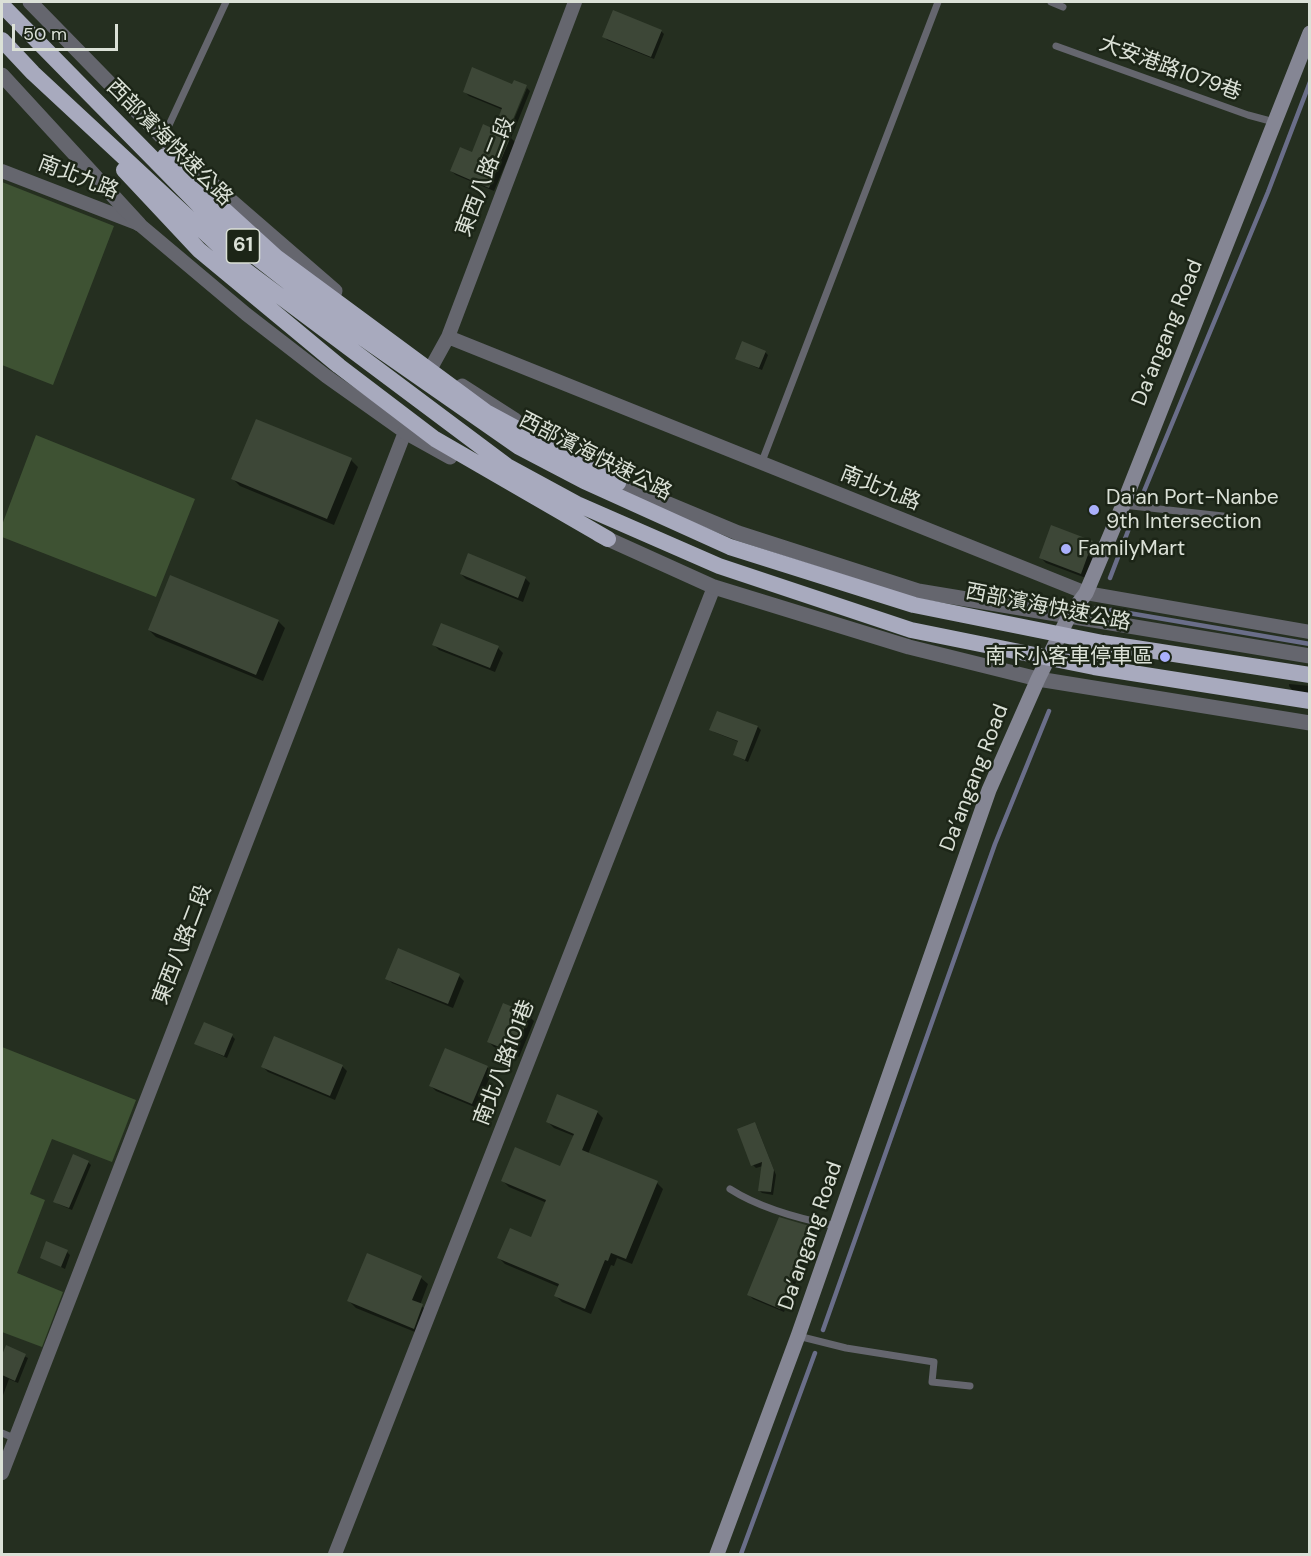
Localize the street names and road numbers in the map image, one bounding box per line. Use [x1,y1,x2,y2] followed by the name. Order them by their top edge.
[1095,32,1245,106] street label: 大安港路1079巷
[101,75,237,211] street label: 西部濱海快速公路
[452,114,520,240] street label: 東西八路二段
[34,151,122,205] street label: 南北九路
[226,229,260,263] road number: 61
[1127,256,1209,410] street label: Da’angang Road
[514,408,676,506] street label: 西部濱海快速公路
[836,462,924,516] street label: 南北九路
[963,580,1133,636] street label: 西部濱海快速公路
[935,701,1015,855] street label: Da’angang Road
[149,882,217,1008] street label: 東西八路二段
[470,997,540,1129] street label: 南北八路101巷
[774,1159,848,1313] street label: Da’angang Road

